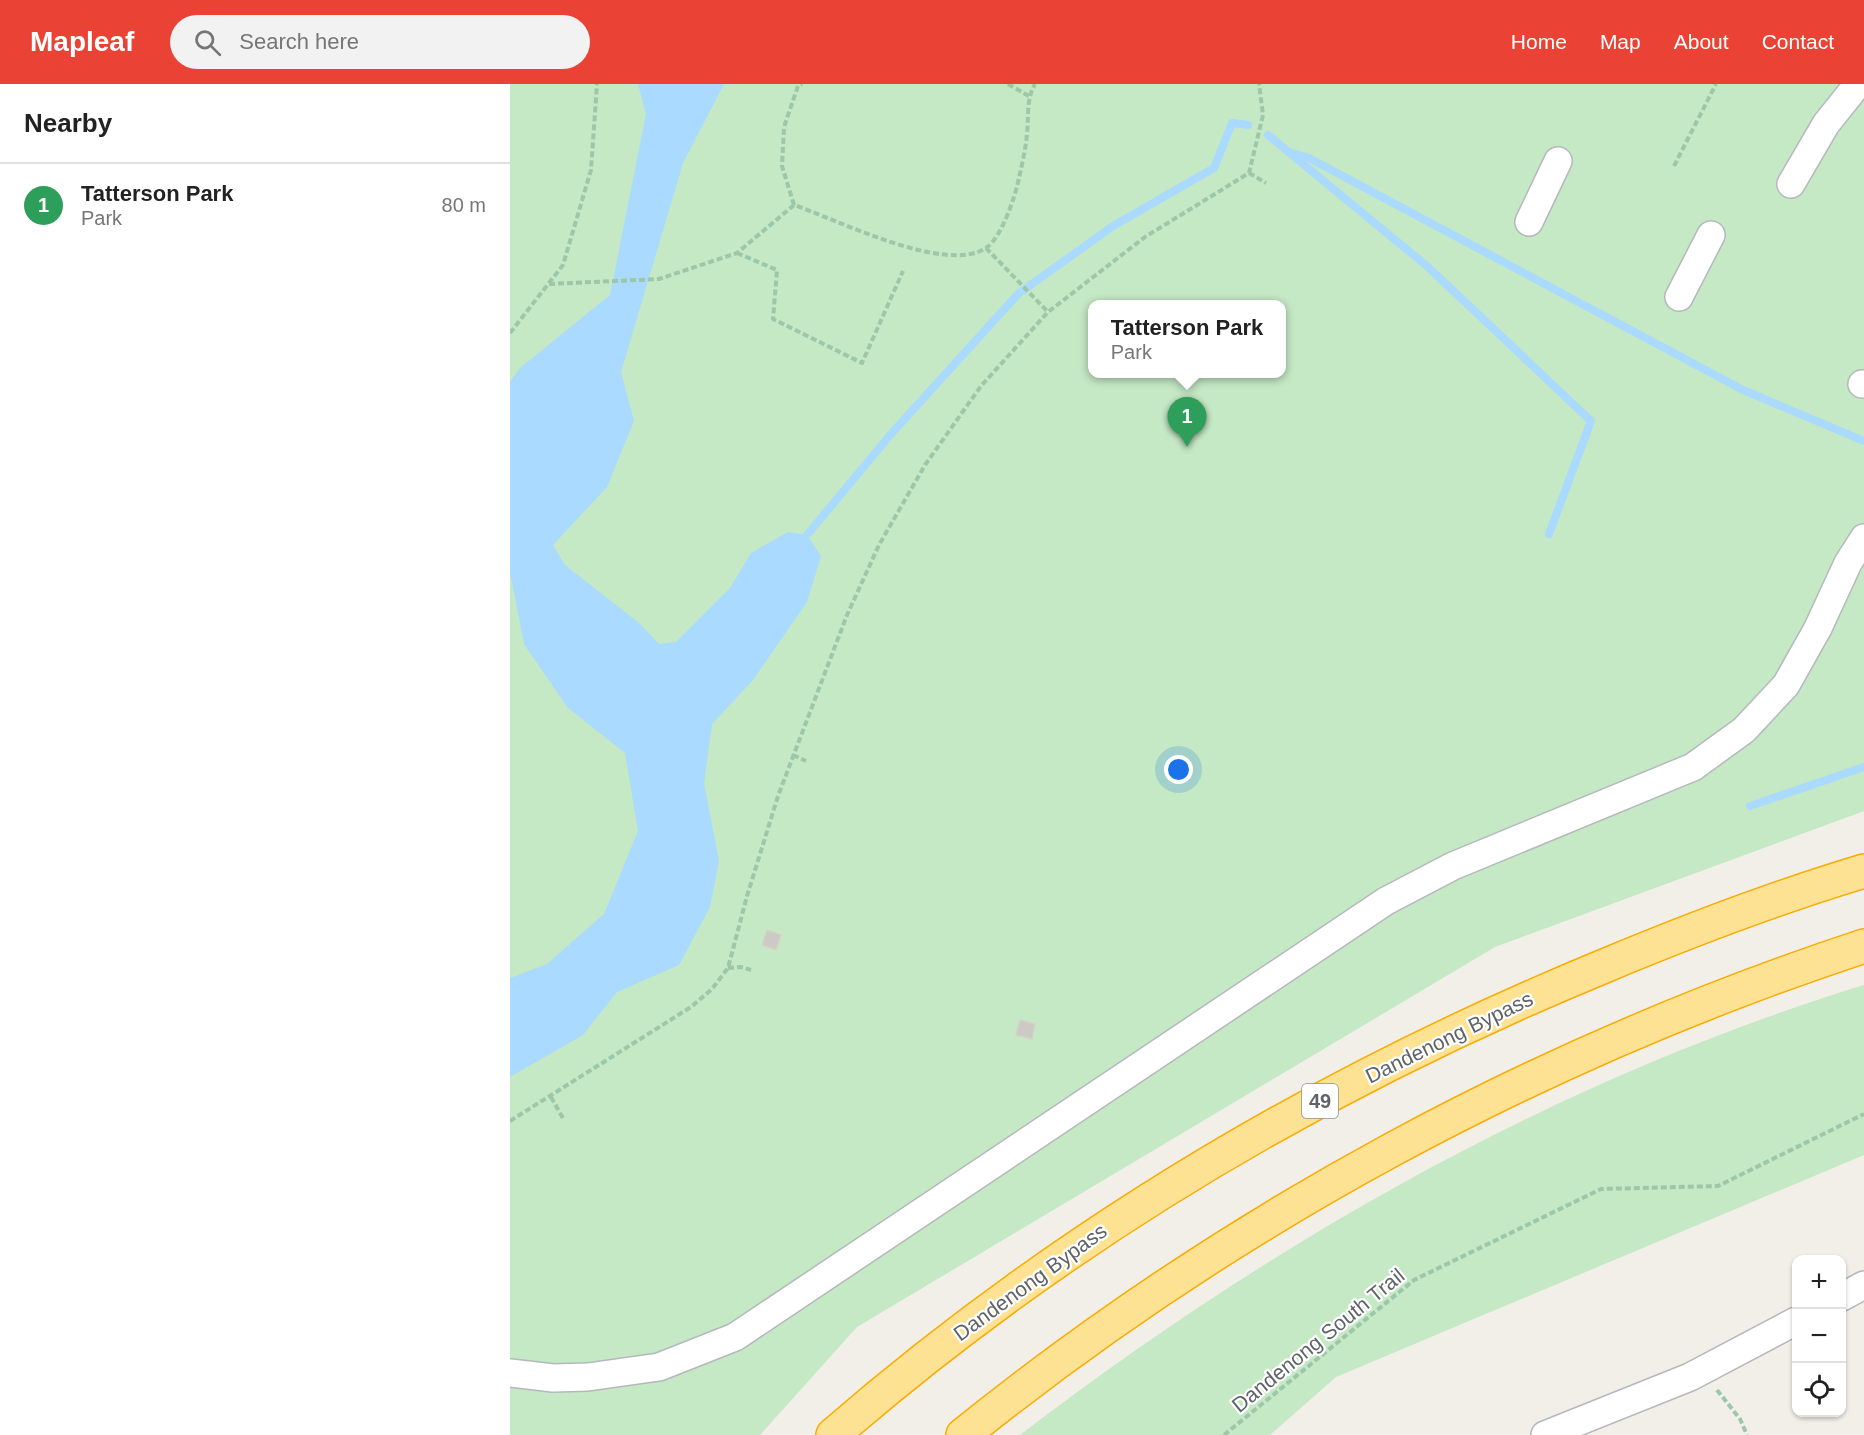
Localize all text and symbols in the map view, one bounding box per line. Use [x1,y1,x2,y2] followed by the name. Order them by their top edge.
[170,15,590,69] search box
[30,26,134,57] text: Mapleaf
[191,26,224,59] icon: search
[239,29,359,54] text: Search here
[1511,30,1567,53] text: Home
[1600,30,1641,53] text: Map
[1674,30,1729,53] text: About
[1762,30,1834,53] text: Contact
[24,108,112,138] text: Nearby
[81,181,233,206] text: Tatterson Park
[38,194,49,216] text: 1
[442,194,486,216] text: 80 m
[81,207,122,229] text: Park
[1088,300,1286,378] popup
[1111,315,1263,340] text: Tatterson Park
[1111,341,1152,363] text: Park
[1168,398,1206,447] pin: 1
[1164,755,1193,784] your location
[1362,986,1536,1088] street label: Dandenong Bypass
[1302,1084,1338,1118] road number: 49
[949,1219,1111,1345] street label: Dandenong Bypass
[1792,1255,1846,1417] map controls
[1792,1255,1846,1309] button: +
[1227,1263,1409,1417] street label: Dandenong South Trail
[1792,1309,1846,1363] button: −
[1792,1363,1846,1417] button: locate

